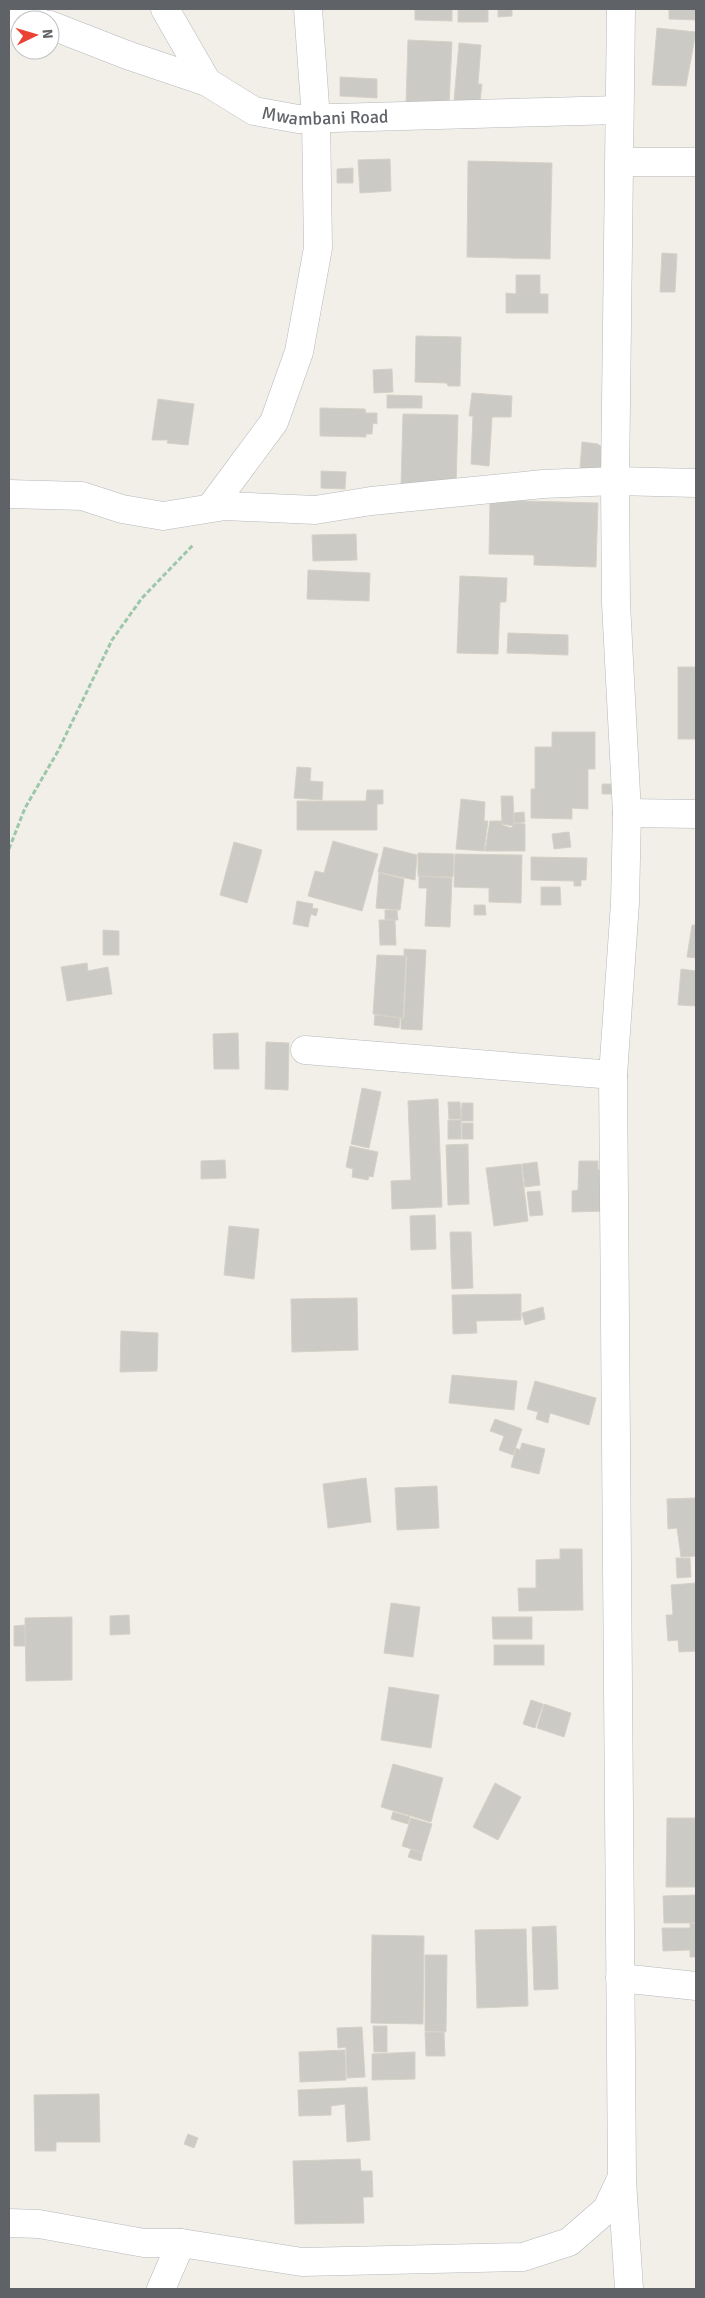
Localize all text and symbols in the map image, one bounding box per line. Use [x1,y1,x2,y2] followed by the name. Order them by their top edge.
[10,10,60,60] north arrow
[39,28,56,40] text: N
[260,102,389,130] street label: Mwambani Road

